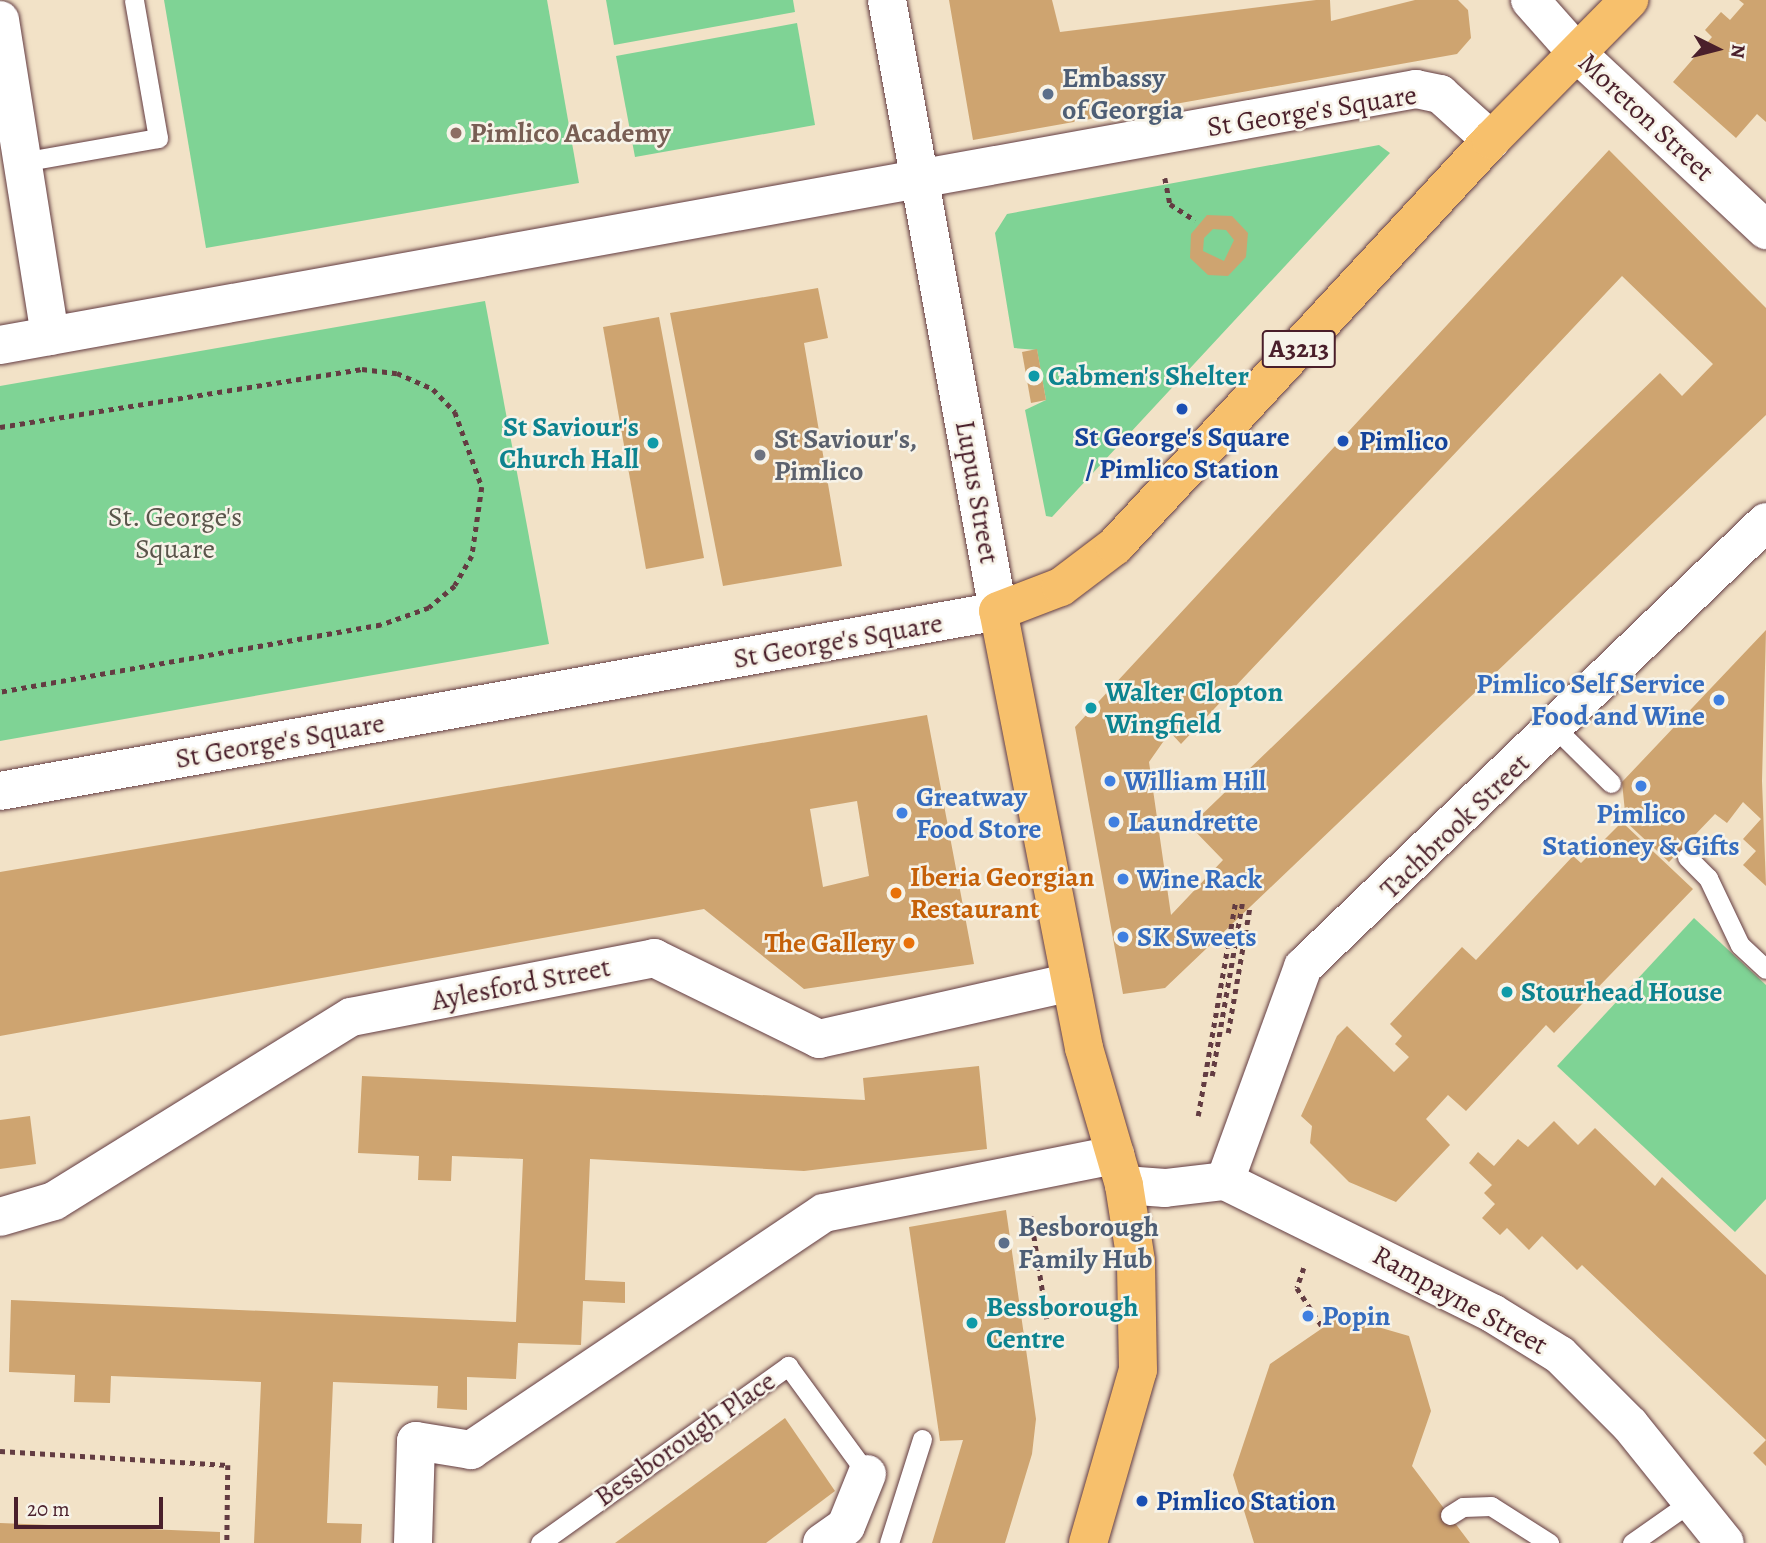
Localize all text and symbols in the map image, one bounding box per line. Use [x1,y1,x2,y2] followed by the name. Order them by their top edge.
[1682,14,1752,84] north arrow
[1724,43,1752,59] text: N
[1571,46,1721,188] street label: Moreton Street
[1062,61,1184,127] place label: Embassy of Georgia
[1205,78,1419,144] street label: St George's Square
[1040,86,1056,102] marker: Embassy of Georgia
[470,116,671,150] place label: Pimlico Academy
[448,125,464,141] marker: Pimlico Academy
[1260,326,1338,372] road number: A3213
[1048,359,1249,393] place label: Cabmen's Shelter
[1026,368,1042,384] marker: Cabmen's Shelter
[1174,401,1190,417] marker: St George's Square / Pimlico Station
[499,410,639,476] place label: St Saviour's Church Hall
[948,418,1006,566] street label: Lupus Street
[1074,420,1290,486] place label: St George's Square / Pimlico Station
[774,422,917,488] place label: St Saviour's, Pimlico
[1359,424,1448,458] place label: Pimlico
[1333,431,1353,451] marker: Pimlico
[645,435,661,451] marker: St Saviour's Church Hall
[752,447,768,463] marker: St Saviour's, Pimlico
[108,500,242,566] park label: St. George's Square
[731,606,945,676] street label: St George's Square
[1476,667,1705,733] place label: Pimlico Self Service Food and Wine
[1105,675,1283,741] place label: Walter Clopton Wingfield
[1711,692,1727,708] marker: Pimlico Self Service Food and Wine
[1083,700,1099,716] marker: Walter Clopton Wingfield
[173,706,387,776] street label: St George's Square
[1373,746,1537,906] street label: Tachbrook Street
[1124,764,1266,798] place label: William Hill
[1102,773,1118,789] marker: William Hill
[1633,778,1649,794] marker: Pimlico Stationey & Gifts
[916,780,1041,846] place label: Greatway Food Store
[1542,797,1740,863] place label: Pimlico Stationey & Gifts
[894,805,910,821] marker: Greatway Food Store
[1128,805,1258,839] place label: Laundrette
[1106,814,1122,830] marker: Laundrette
[910,860,1095,926] place label: Iberia Georgian Restaurant
[1137,862,1262,896] place label: Wine Rack
[1115,871,1131,887] marker: Wine Rack
[888,885,904,901] marker: Iberia Georgian Restaurant
[1137,920,1257,954] place label: SK Sweets
[764,926,895,960] place label: The Gallery
[1115,929,1131,945] marker: SK Sweets
[901,935,917,951] marker: The Gallery
[429,950,613,1018] street label: Aylesford Street
[1521,975,1722,1009] place label: Stourhead House
[1499,984,1515,1000] marker: Stourhead House
[1018,1210,1159,1276] place label: Besborough Family Hub
[996,1235,1012,1251] marker: Besborough Family Hub
[1367,1238,1553,1362] street label: Rampayne Street
[986,1290,1138,1356] place label: Bessborough Centre
[1322,1299,1391,1333] place label: Popin
[1300,1308,1316,1324] marker: Popin
[964,1315,980,1331] marker: Bessborough Centre
[588,1364,782,1514] street label: Bessborough Place
[18,1484,166,1528] scale bar
[1156,1484,1336,1518] place label: Pimlico Station
[1134,1493,1150,1509] marker: Pimlico Station
[27,1495,70,1523] text: 20 m

